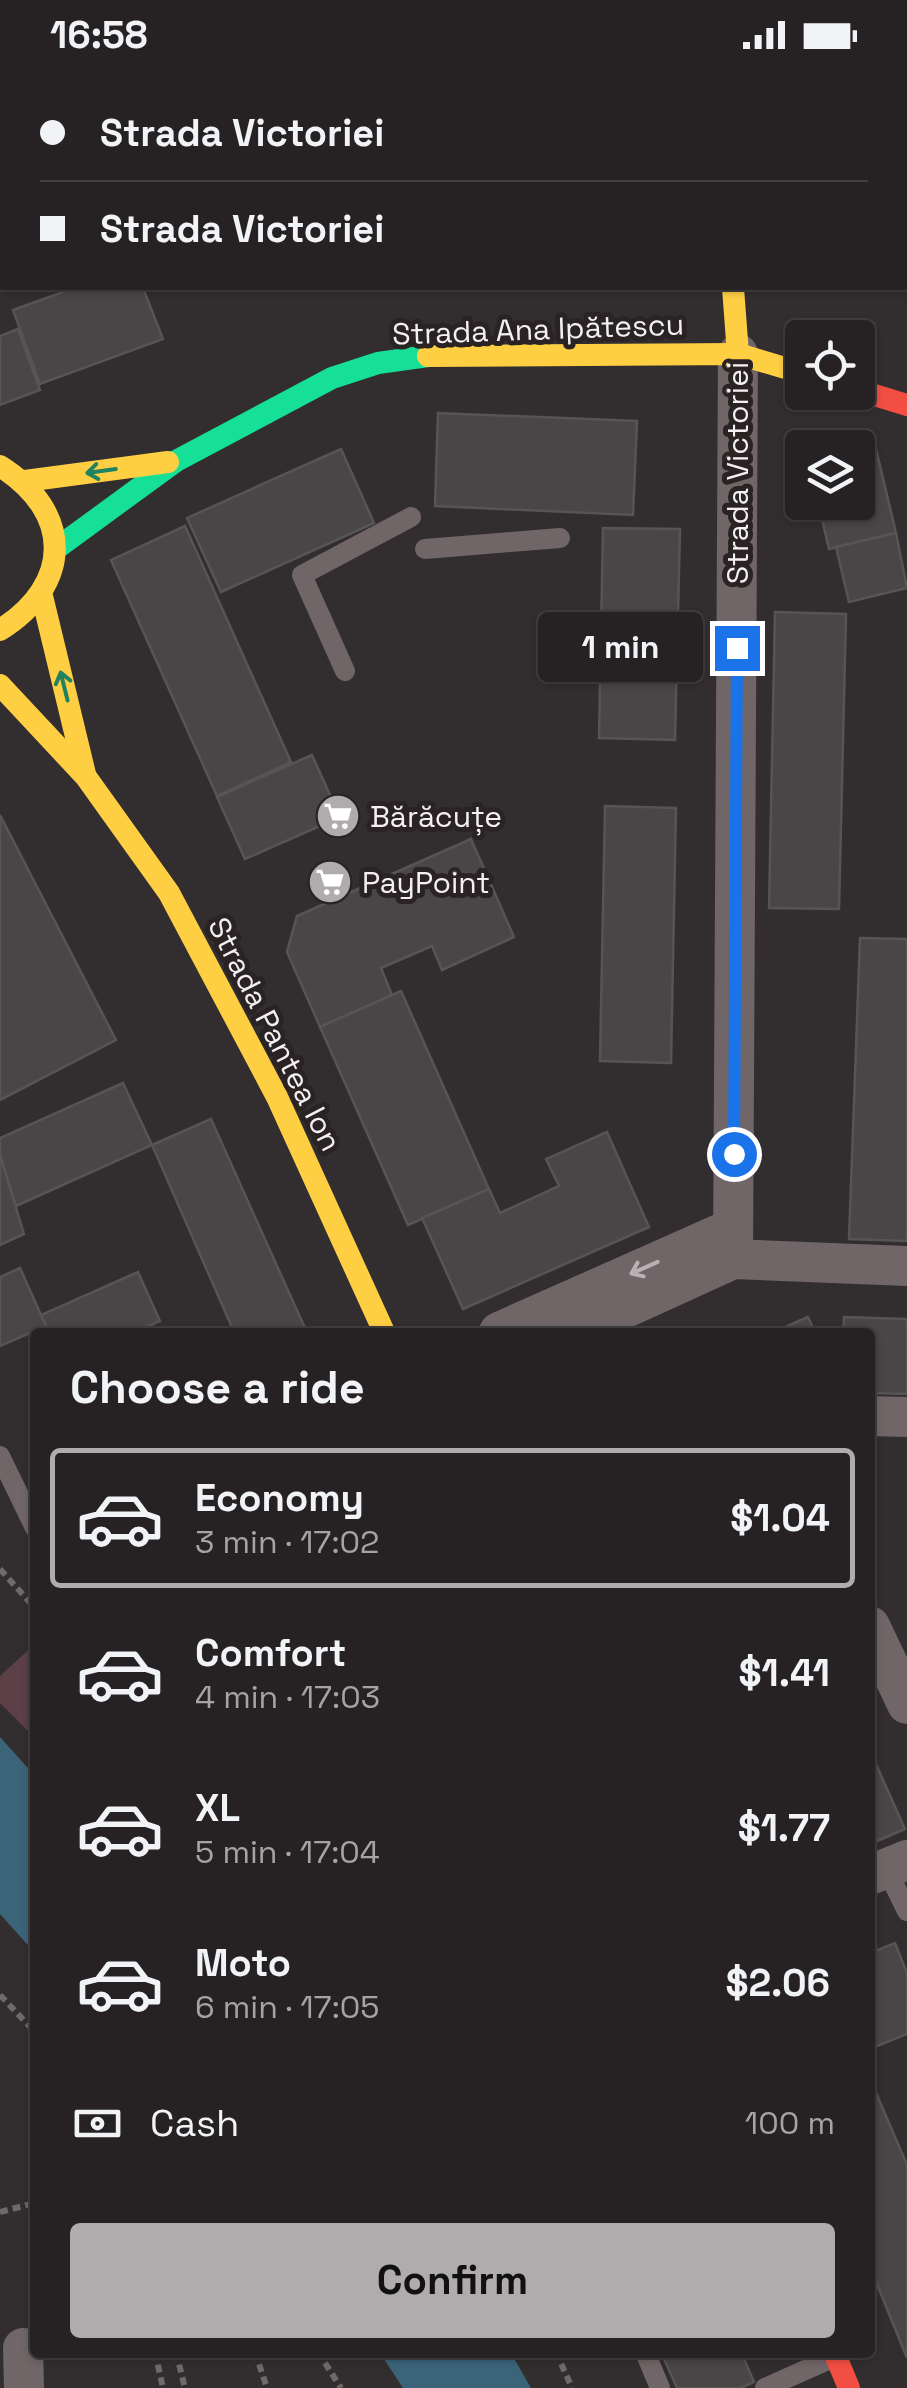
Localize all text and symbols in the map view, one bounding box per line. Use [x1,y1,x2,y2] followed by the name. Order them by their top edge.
[50,11,148,59] text: 16:58
[100,109,384,157] text: Strada Victoriei
[100,205,384,253] text: Strada Victoriei
[391,304,685,354] street label: Strada Ana Ipătescu
[785,320,875,520] map controls
[785,320,875,410] button: locate
[718,362,757,584] street label: Strada Victoriei
[785,430,875,520] button: layers
[85,462,117,481] one-way arrow
[537,613,702,683] callout: 1 min
[715,626,760,671] route end
[581,627,660,667] text: 1 min
[54,671,72,703] one-way arrow
[315,793,361,839] supermarket icon: Bărăcuțe
[370,797,502,836] place label: Bărăcuțe
[307,859,353,905] supermarket icon: PayPoint
[362,863,490,902] place label: PayPoint
[199,911,351,1157] street label: Strada Pantea Ion
[712,1132,757,1177] route start
[629,1260,660,1278] one-way arrow
[70,1359,365,1416] text: Choose a ride
[75,1473,165,1563] icon: car
[195,1474,364,1522] text: Economy
[730,1494,830,1542] text: $1.04
[195,1522,379,1562] text: 3 min · 17:02
[75,1628,165,1718] icon: car
[195,1629,346,1677] text: Comfort
[739,1649,830,1697] text: $1.41
[195,1677,380,1717] text: 4 min · 17:03
[75,1783,165,1873] icon: car
[195,1784,240,1832] text: XL
[738,1804,830,1852] text: $1.77
[195,1832,380,1872] text: 5 min · 17:04
[75,1938,165,2028] icon: car
[195,1939,291,1987] text: Moto
[725,1959,830,2007] text: $2.06
[195,1987,379,2027] text: 6 min · 17:05
[70,2096,125,2151] icon: cash
[150,2099,239,2147] text: Cash
[745,2103,835,2143] text: 100 m
[70,2223,835,2338] button: Confirm

